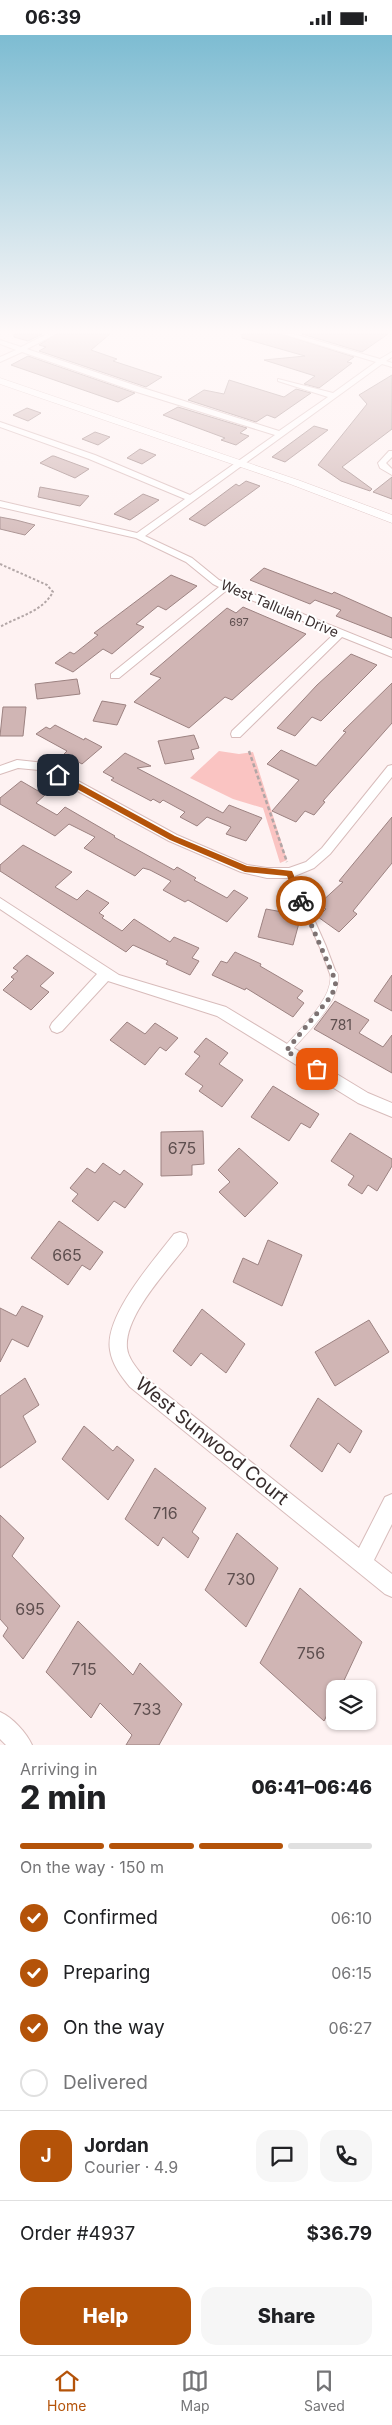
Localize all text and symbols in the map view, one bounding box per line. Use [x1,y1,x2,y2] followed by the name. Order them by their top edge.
[25,6,81,29] text: 06:39
[219,576,341,640] street label: West Tallulah Drive
[229,615,249,629] house number: 697
[37,754,79,796] pin
[44,761,72,789] icon: home
[276,876,326,926] courier
[287,887,315,915] icon: bike
[330,1016,352,1033] house number: 781
[296,1048,338,1090] pin
[303,1055,331,1083] icon: bag
[168,1138,196,1158] house number: 675
[52,1245,82,1265] house number: 665
[131,1372,293,1510] street label: West Sunwood Court
[152,1503,178,1523] house number: 716
[227,1569,255,1589] house number: 730
[15,1599,45,1619] house number: 695
[297,1643,325,1663] house number: 756
[71,1659,97,1679] house number: 715
[326,1680,376,1730] map controls
[326,1680,376,1730] button: layers
[133,1699,161,1719] house number: 733
[20,1759,97,1779] text: Arriving in
[251,1776,372,1799] text: 06:41–06:46
[20,1778,106,1817] text: 2 min
[20,1857,164,1877] text: On the way · 150 m
[20,1904,48,1932] icon: check
[63,1906,158,1929] text: Confirmed
[331,1908,372,1928] text: 06:10
[20,1959,48,1987] icon: check
[63,1961,150,1984] text: Preparing
[331,1963,372,1983] text: 06:15
[20,2014,48,2042] icon: check
[63,2016,165,2039] text: On the way
[329,2018,372,2038] text: 06:27
[63,2071,148,2094] text: Delivered
[256,2130,308,2182] button: chat
[320,2130,372,2182] button: phone
[84,2134,149,2157] text: Jordan
[40,2144,52,2167] text: J
[84,2157,178,2177] text: Courier · 4.9
[20,2222,135,2245] text: Order #4937
[306,2222,372,2245] text: $36.79
[20,2287,191,2345] button: Help
[201,2287,372,2345] button: Share
[47,2367,86,2414] tab: Home
[181,2367,210,2414] tab: Map
[304,2367,345,2414] tab: Saved

